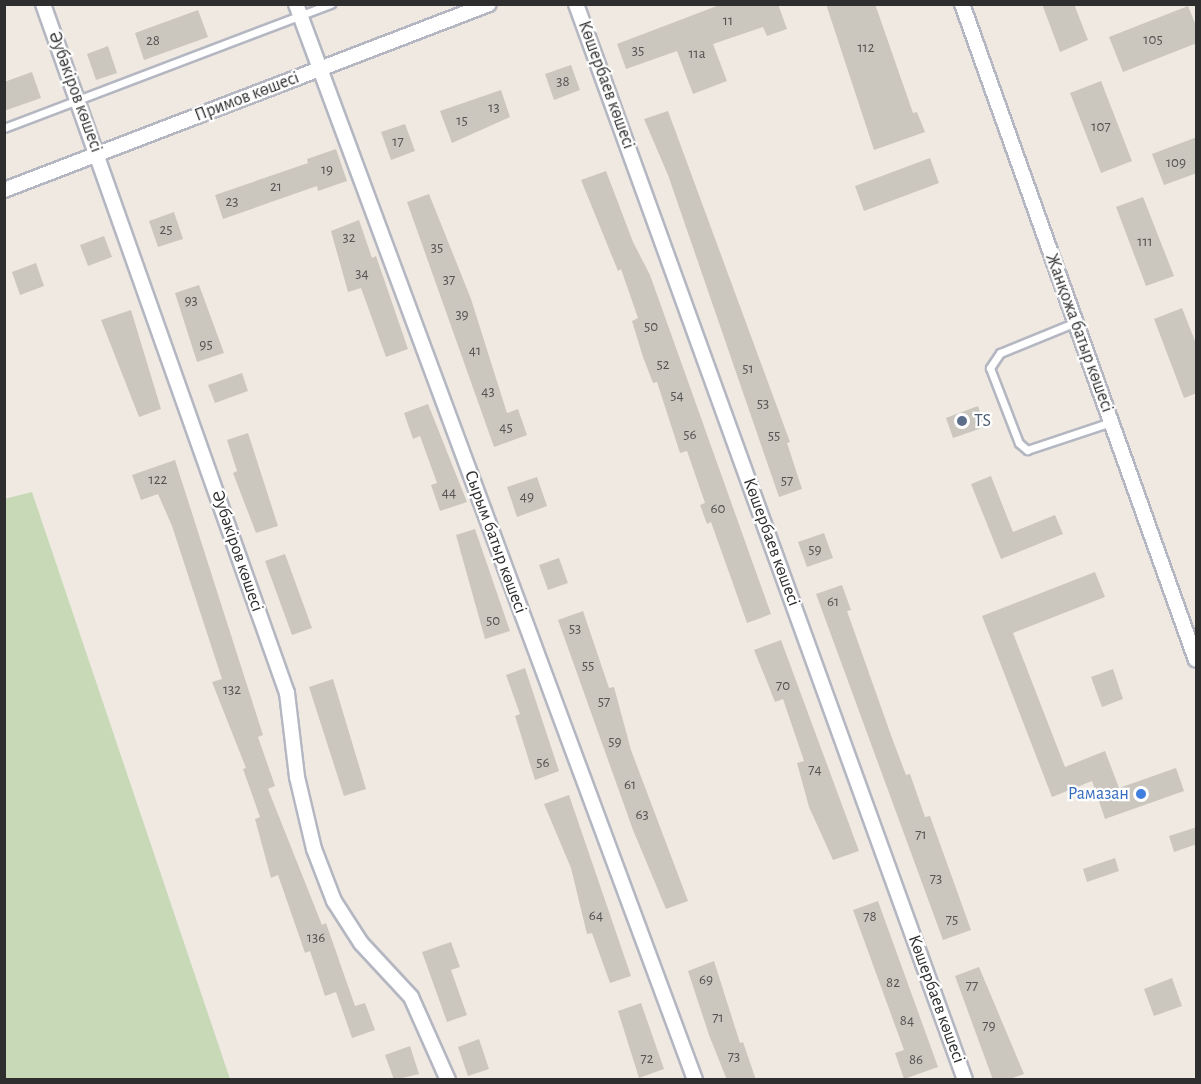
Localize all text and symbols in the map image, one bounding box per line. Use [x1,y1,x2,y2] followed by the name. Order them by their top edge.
[723,12,733,30] house number: 11
[573,18,639,152] street label: Көшербаев көшесі
[43,29,107,155] street label: Әубәкіров көшесі
[1143,31,1163,49] house number: 105
[146,32,160,50] house number: 28
[857,39,875,57] house number: 112
[632,42,644,60] house number: 35
[688,45,706,63] house number: 11а
[192,67,302,127] street label: Примов көшесі
[556,73,570,91] house number: 38
[488,99,500,117] house number: 13
[456,112,468,130] house number: 15
[1091,118,1111,136] house number: 107
[392,133,404,151] house number: 17
[1166,154,1186,172] house number: 109
[321,161,333,179] house number: 19
[270,178,282,196] house number: 21
[225,193,239,211] house number: 23
[159,221,173,239] house number: 25
[342,229,356,247] house number: 32
[1137,233,1153,251] house number: 111
[431,239,443,257] house number: 35
[1040,251,1118,415] street label: Жанқожа батыр көшесі
[355,265,369,283] house number: 34
[443,271,455,289] house number: 37
[184,292,198,310] house number: 93
[455,306,469,324] house number: 39
[644,318,658,336] house number: 50
[199,336,213,354] house number: 95
[469,342,481,360] house number: 41
[656,356,670,374] house number: 52
[742,360,754,378] house number: 51
[481,383,495,401] house number: 43
[670,387,684,405] house number: 54
[757,395,769,413] house number: 53
[974,410,991,432] place label: TS
[955,414,969,428] marker: TS
[499,419,513,437] house number: 45
[683,426,697,444] house number: 56
[768,427,780,445] house number: 55
[459,468,531,616] street label: Сырым батыр көшесі
[149,471,167,489] house number: 122
[781,472,793,490] house number: 57
[738,475,804,609] street label: Көшербаев көшесі
[442,484,456,502] house number: 44
[206,487,268,615] street label: Әубәкіров көшесі
[520,488,534,506] house number: 49
[711,500,725,518] house number: 60
[808,541,822,559] house number: 59
[827,593,839,611] house number: 61
[486,612,500,630] house number: 50
[569,620,581,638] house number: 53
[582,657,594,675] house number: 55
[776,677,790,695] house number: 70
[223,681,241,699] house number: 132
[598,693,610,711] house number: 57
[608,733,622,751] house number: 59
[536,754,550,772] house number: 56
[808,761,822,779] house number: 74
[624,776,636,794] house number: 61
[1068,783,1129,805] place label: Рамазан
[1134,787,1148,801] marker: Рамазан
[635,806,649,824] house number: 63
[915,826,927,844] house number: 71
[930,870,942,888] house number: 73
[589,907,603,925] house number: 64
[863,908,877,926] house number: 78
[946,911,958,929] house number: 75
[307,929,325,947] house number: 136
[903,932,969,1066] street label: Көшербаев көшесі
[699,971,713,989] house number: 69
[886,974,900,992] house number: 82
[966,977,978,995] house number: 77
[712,1009,724,1027] house number: 71
[900,1012,914,1030] house number: 84
[982,1017,996,1035] house number: 79
[728,1048,740,1066] house number: 73
[640,1050,654,1068] house number: 72
[909,1051,923,1069] house number: 86

